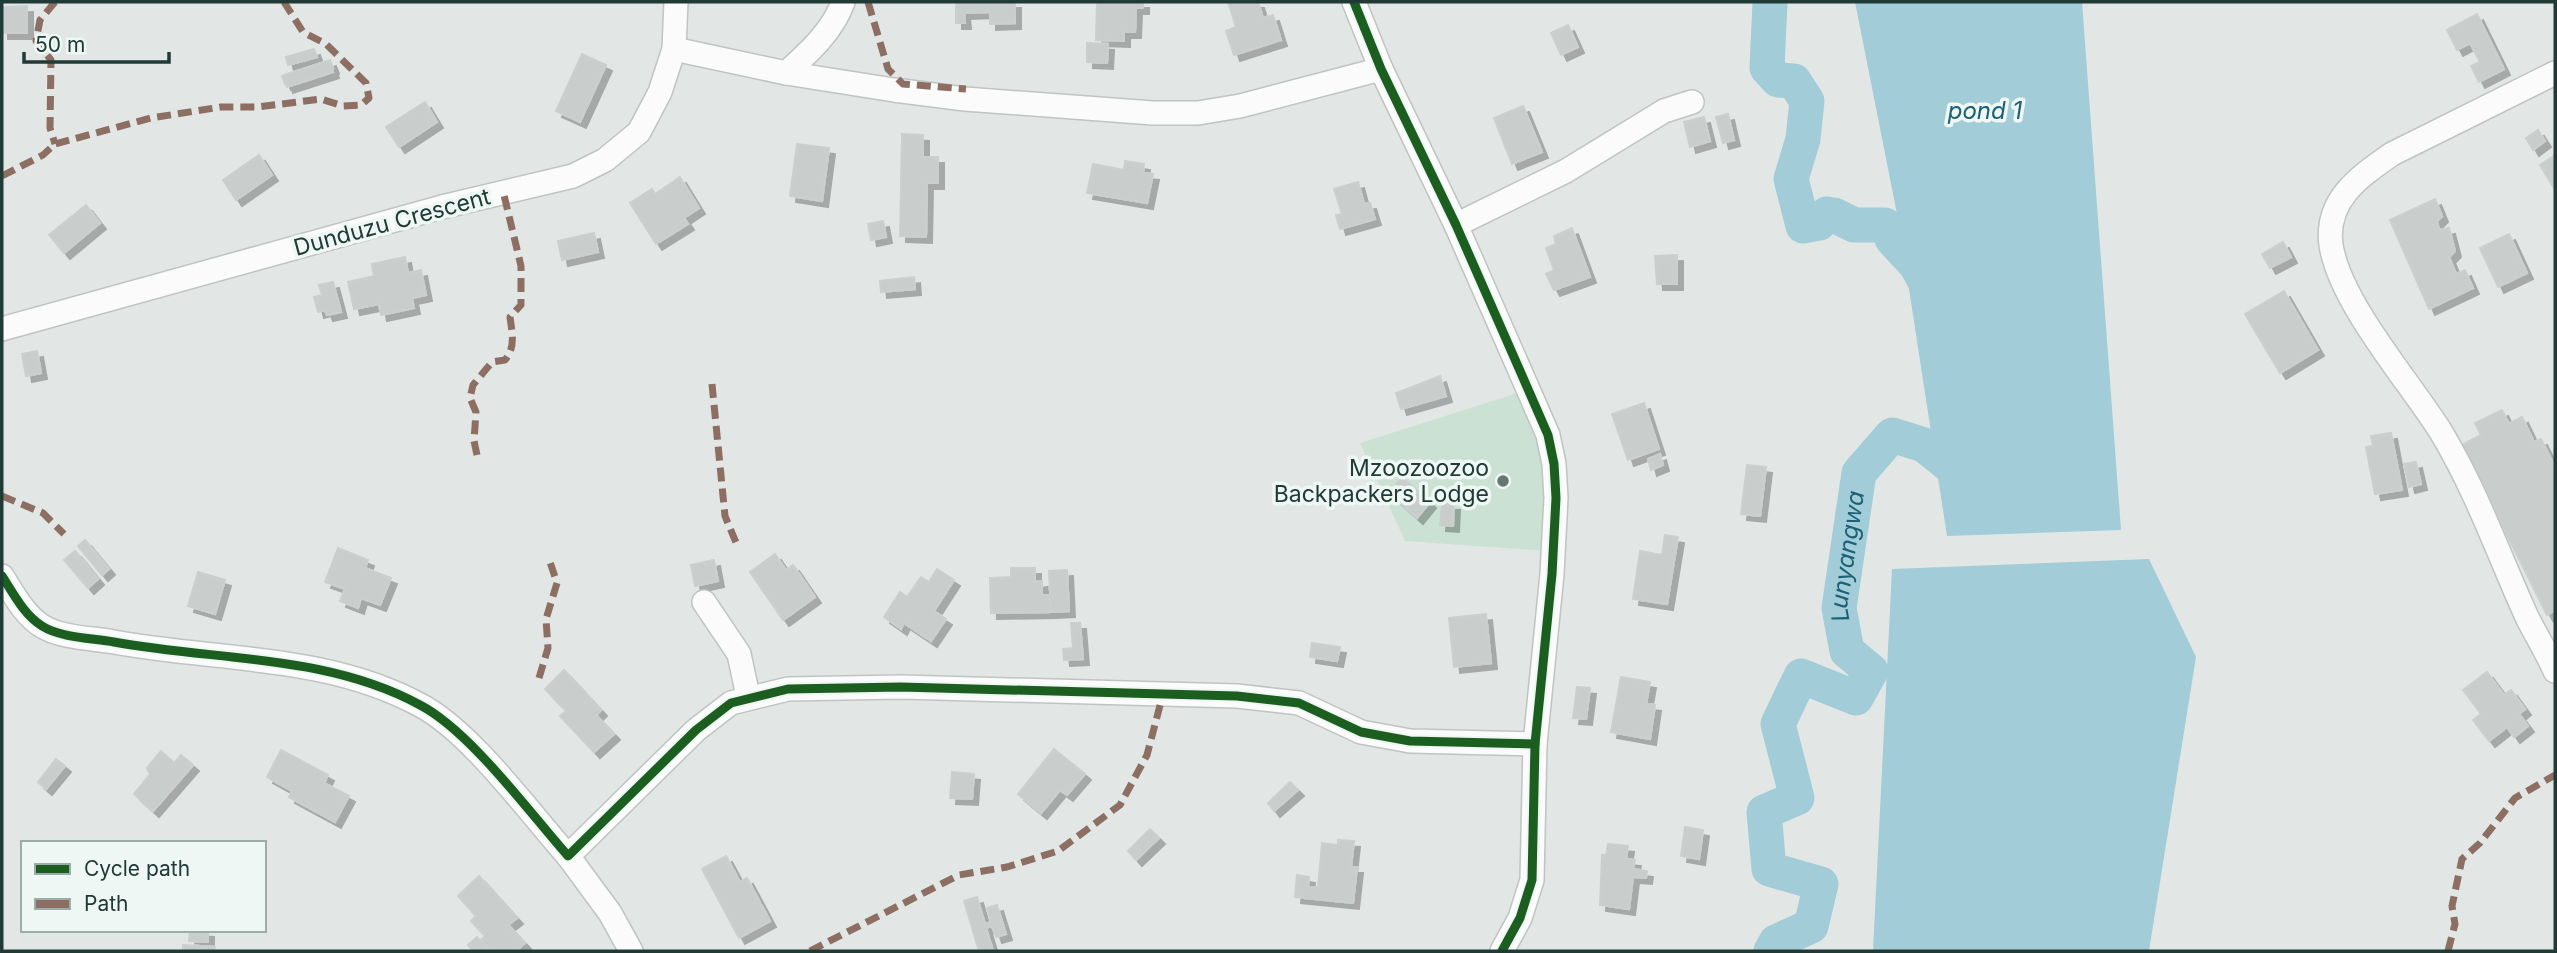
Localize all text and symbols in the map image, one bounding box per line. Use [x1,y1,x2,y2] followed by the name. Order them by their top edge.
[24,21,170,65] scale bar
[35,32,85,57] text: 50 m
[1947,96,2022,125] water label: pond 1
[291,182,494,262] street label: Dunduzu Crescent
[1274,454,1489,508] place label: Mzoozoozoo Backpackers Lodge
[1495,473,1511,489] marker: Mzoozoozoo Backpackers Lodge
[1824,489,1870,625] water label: Lunyangwa
[21,841,266,932] legend
[84,856,190,881] text: Cycle path
[84,891,129,916] text: Path

